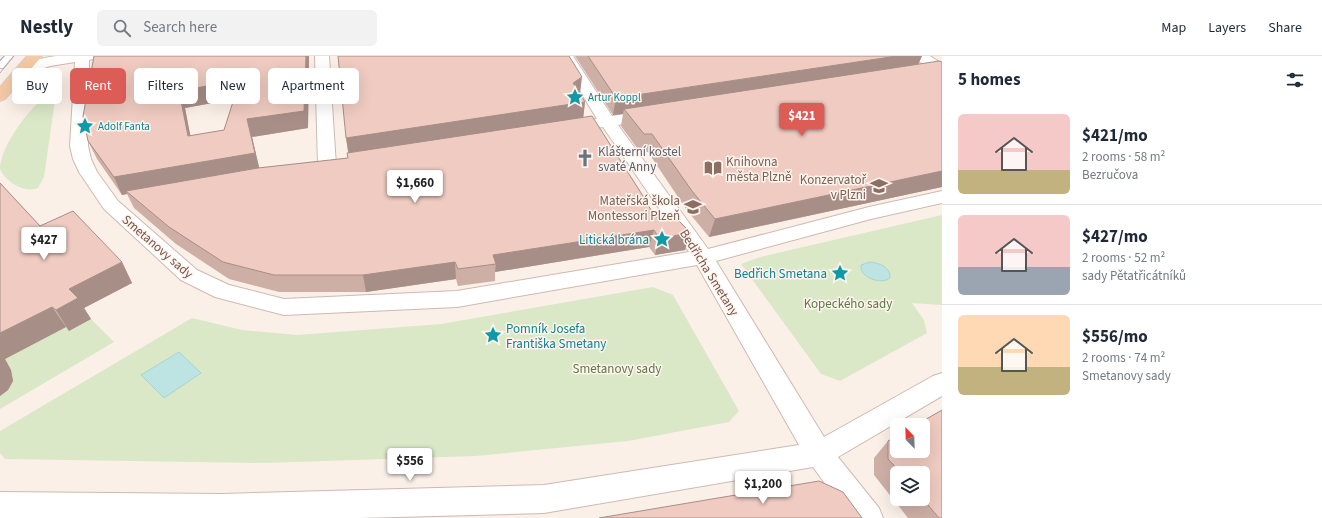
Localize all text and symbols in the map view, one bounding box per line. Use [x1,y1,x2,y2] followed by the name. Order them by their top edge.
[97,10,377,46] search box
[20,14,73,41] text: Nestly
[111,17,133,39] icon: search
[143,17,217,38] text: Search here
[1161,18,1186,38] text: Map
[1208,18,1246,38] text: Layers
[1268,18,1302,38] text: Share
[12,68,62,104] chip: Buy
[70,68,126,104] chip: Rent
[134,68,198,104] chip: Filters
[206,68,260,104] chip: New
[268,68,359,104] chip: Apartment
[958,68,1020,92] text: 5 homes
[1284,69,1306,91] icon: filters
[565,87,585,107] place icon: Artur Koppl
[588,90,641,105] place label: Artur Koppl
[778,103,826,137] pin: $421
[788,107,816,125] text: $421
[75,116,95,136] place icon: Adolf Fanta
[98,119,150,134] place label: Adolf Fanta
[1082,124,1148,148] text: $421/mo
[990,130,1038,178] icon: home
[598,143,681,176] place label: Klášterní kostel svaté Anny
[575,148,595,168] church icon: Klášterní kostel svaté Anny
[1082,148,1165,166] text: 2 rooms · 58 m²
[726,153,791,186] place label: Knihovna města Plzně
[703,158,723,178] library icon: Knihovna města Plzně
[1082,166,1138,184] text: Bezručova
[382,170,448,204] pin: $1,660
[800,171,867,204] place label: Konzervatoř v Plzni
[396,174,434,192] text: $1,660
[869,176,889,196] school or university icon: Konzervatoř v Plzni
[588,192,680,225] place label: Mateřská škola Montessori Plzeň
[683,197,703,217] school or university icon: Mateřská škola Montessori Plzeň
[118,211,197,283] street label: Smetanovy sady
[1082,225,1148,249] text: $427/mo
[675,226,743,319] street label: Bedřicha Smetany
[20,227,68,261] pin: $427
[652,229,672,249] place icon: Litická brána
[30,231,58,249] text: $427
[579,231,649,249] place label: Litická brána
[990,231,1038,279] icon: home
[1082,249,1165,267] text: 2 rooms · 52 m²
[830,263,850,283] place icon: Bedřich Smetana
[734,265,827,283] place label: Bedřich Smetana
[1082,267,1186,285] text: sady Pětatřicátníků
[804,295,892,313] park label: Kopeckého sady
[506,320,606,353] place label: Pomník Josefa Františka Smetany
[483,325,503,345] place icon: Pomník Josefa Františka Smetany
[1082,325,1148,349] text: $556/mo
[990,331,1038,379] icon: home
[1082,349,1165,367] text: 2 rooms · 74 m²
[573,360,661,378] park label: Smetanovy sady
[1082,367,1171,385] text: Smetanovy sady
[890,418,930,458] north arrow
[890,418,930,506] map controls
[386,448,434,482] pin: $556
[396,452,424,470] text: $556
[890,466,930,506] button: layers
[730,471,796,505] pin: $1,200
[744,475,782,493] text: $1,200

